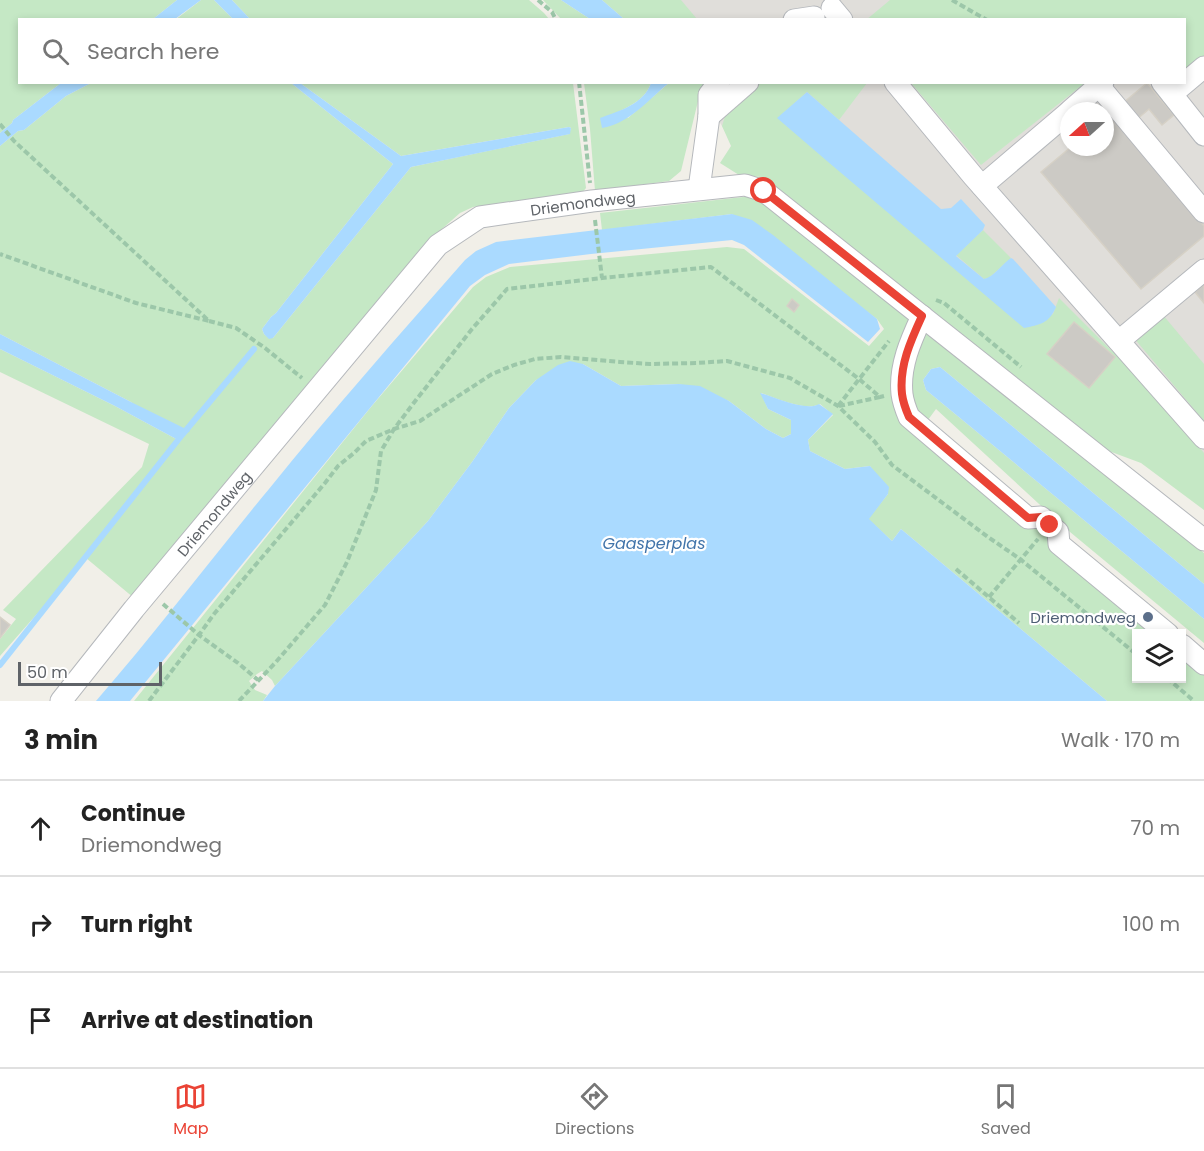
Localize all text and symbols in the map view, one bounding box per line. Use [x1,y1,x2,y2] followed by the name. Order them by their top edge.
[18,18,1186,84] search box
[39,35,72,68] icon: search
[87,36,220,67] text: Search here
[1060,102,1114,156] north arrow
[750,177,776,203] route start
[529,186,636,220] street label: Driemondweg
[172,466,256,561] street label: Driemondweg
[1036,511,1062,537] route end
[602,532,706,555] water label: Gaasperplas
[1030,607,1136,628] place label: Driemondweg
[1141,610,1155,624] marker: Driemondweg
[1132,629,1186,683] map controls
[1132,629,1186,683] button: layers
[18,659,162,686] scale bar
[27,661,68,684] text: 50 m
[24,722,98,758] text: 3 min
[1061,726,1180,754] text: Walk · 170 m
[81,798,185,829] text: Continue
[24,812,57,845] icon: ahead
[1131,814,1180,842] text: 70 m
[81,831,222,859] text: Driemondweg
[24,908,57,941] icon: right
[81,909,192,940] text: Turn right
[1123,910,1180,938] text: 100 m
[24,1004,57,1037] icon: arrive
[81,1005,313,1036] text: Arrive at destination
[173,1080,209,1141] tab: Map
[555,1080,634,1141] tab: Directions
[981,1080,1031,1141] tab: Saved

